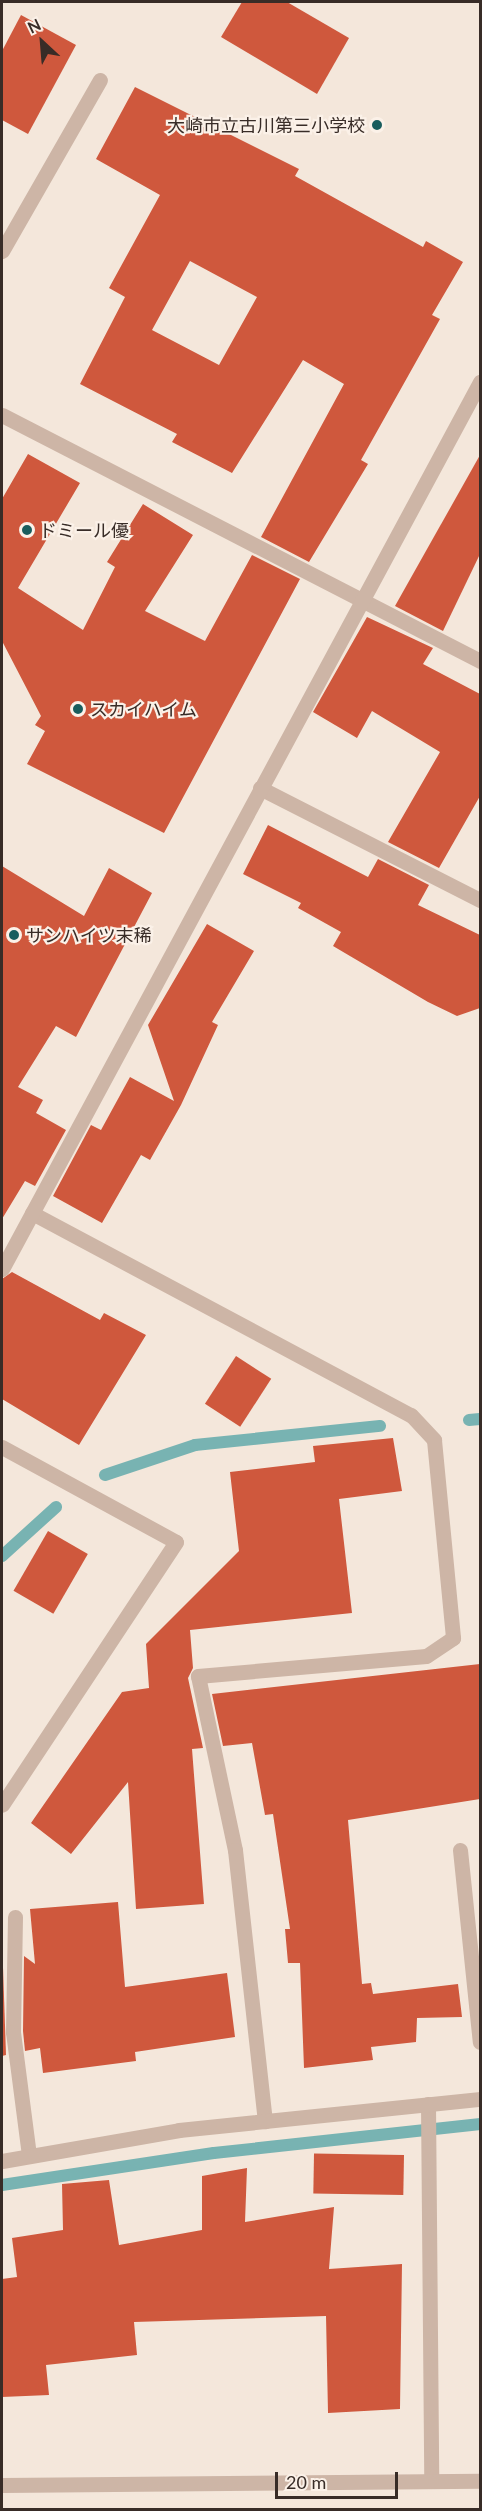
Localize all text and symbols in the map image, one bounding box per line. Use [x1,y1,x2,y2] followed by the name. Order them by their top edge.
[12,12,72,72] north arrow
[24,14,44,37] text: N
[167,114,365,136] place label: 大崎市立古川第三小学校
[370,118,384,132] marker: 大崎市立古川第三小学校
[39,519,129,541] place label: ドミール優
[20,523,34,537] marker: ドミール優
[90,698,198,720] place label: スカイハイム
[71,702,85,716] marker: スカイハイム
[26,924,152,946] place label: サンハイツ末稀
[7,928,21,942] marker: サンハイツ末稀
[278,2460,401,2498] scale bar
[286,2471,326,2493] text: 20 m

